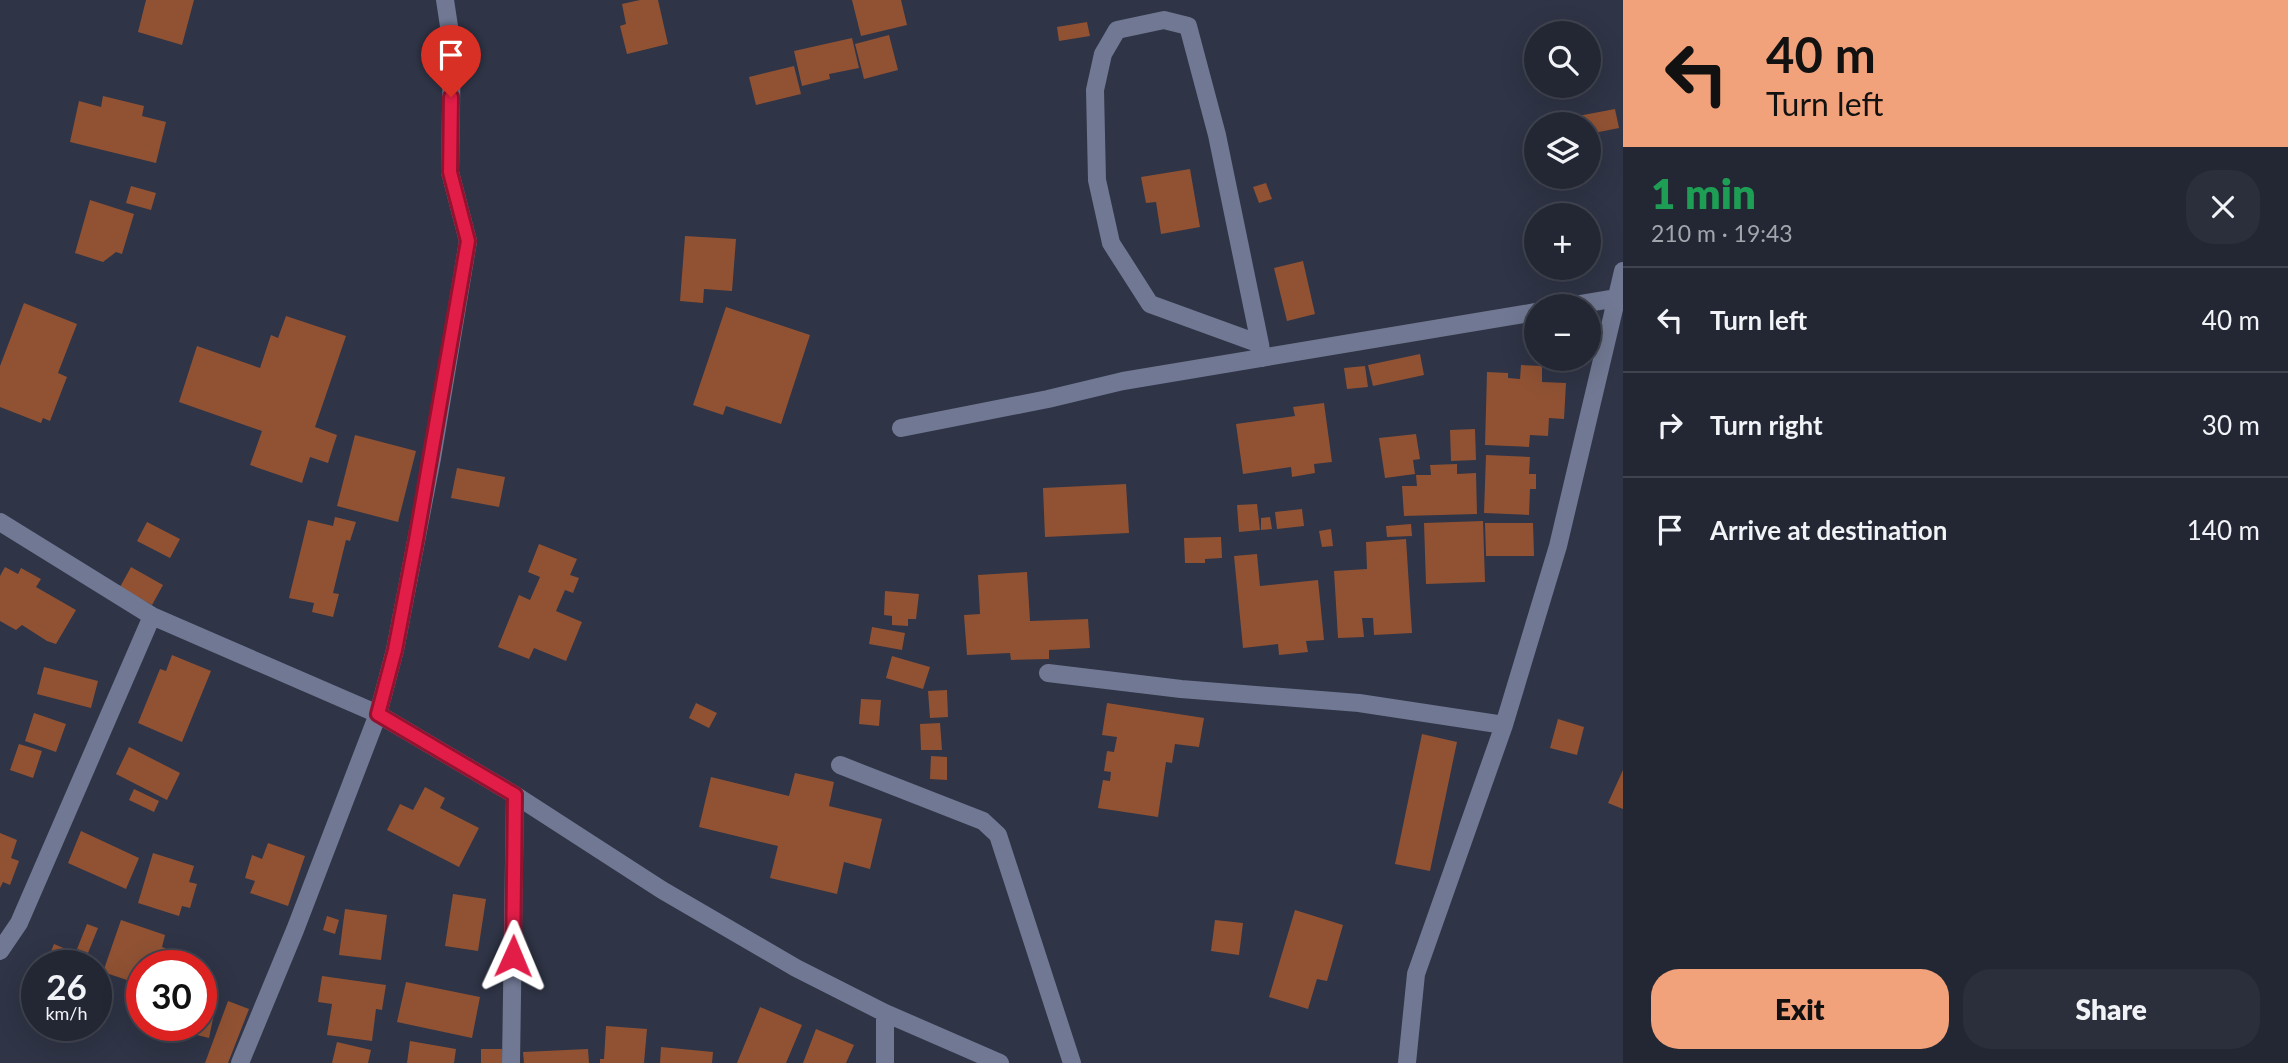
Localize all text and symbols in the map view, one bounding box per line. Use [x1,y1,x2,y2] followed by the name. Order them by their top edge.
[1524,21,1601,371] map controls
[1524,21,1601,98] button: search
[421,25,481,97] pin
[1766,25,1876,83] text: 40 m
[1651,28,1742,119] icon: left
[432,36,470,74] icon: arrive
[1766,84,1883,123] text: Turn left
[1524,112,1601,189] button: layers
[1651,168,1756,218] text: 1 min
[2186,170,2260,244] button: close
[1524,203,1601,280] button: +
[1651,219,1793,247] text: 210 m · 19:43
[1524,294,1601,371] button: −
[1651,301,1689,339] icon: left
[1710,304,1807,336] text: Turn left
[2202,304,2260,336] text: 40 m
[1651,406,1689,444] icon: right
[1710,409,1823,441] text: Turn right
[2202,409,2260,441] text: 30 m
[1651,511,1689,549] icon: arrive
[1710,514,1947,546] text: Arrive at destination
[2187,514,2260,546] text: 140 m
[476,919,550,993] position arrow
[126,950,217,1041] speed limit sign: 30
[46,965,87,1007] text: 26
[1651,969,1949,1049] button: Exit
[1963,969,2260,1049] button: Share
[45,1002,88,1024] text: km/h

